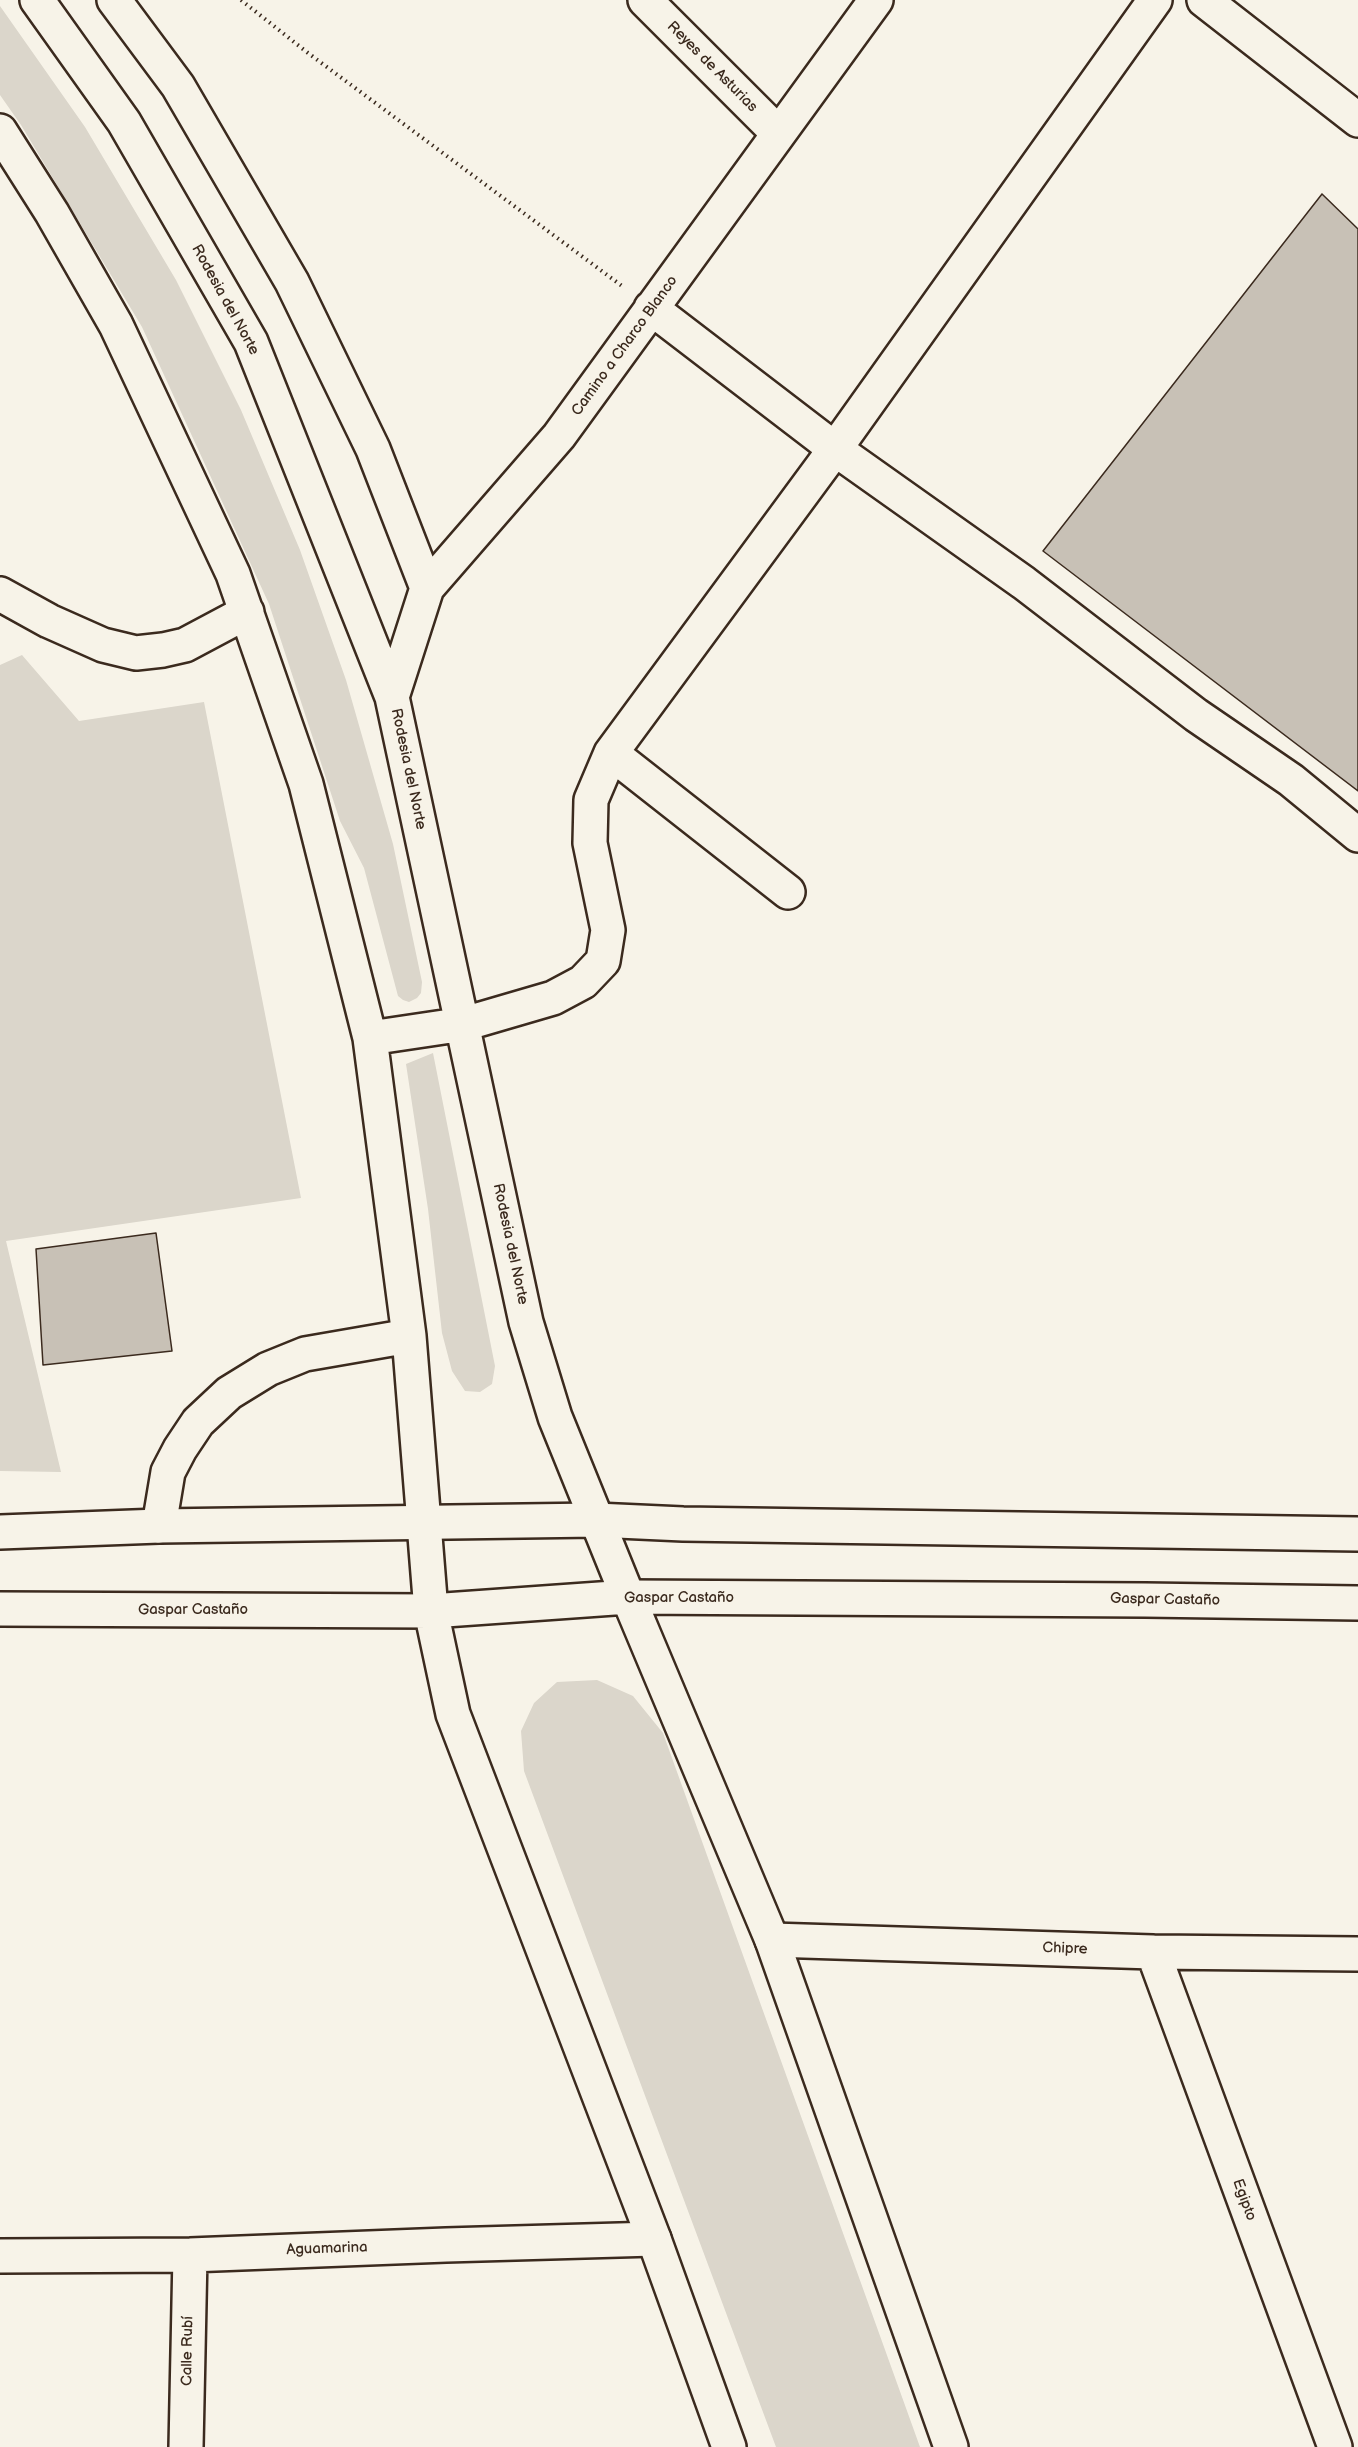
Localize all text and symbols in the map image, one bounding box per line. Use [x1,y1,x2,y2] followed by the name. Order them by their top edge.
[663,18,761,116] street label: Reyes de Asturias
[187,242,263,358] street label: Rodesia del Norte
[568,272,682,420] street label: Camino a Charco Blanco
[386,707,430,831] street label: Rodesia del Norte
[488,1182,532,1306] street label: Rodesia del Norte
[624,1589,734,1607] street label: Gaspar Castaño
[1110,1590,1220,1610] street label: Gaspar Castaño
[138,1601,248,1619] street label: Gaspar Castaño
[1042,1939,1088,1959] street label: Chipre
[1228,2177,1260,2223] street label: Egipto
[286,2239,368,2259] street label: Aguamarina
[178,2316,198,2386] street label: Calle Rubí

